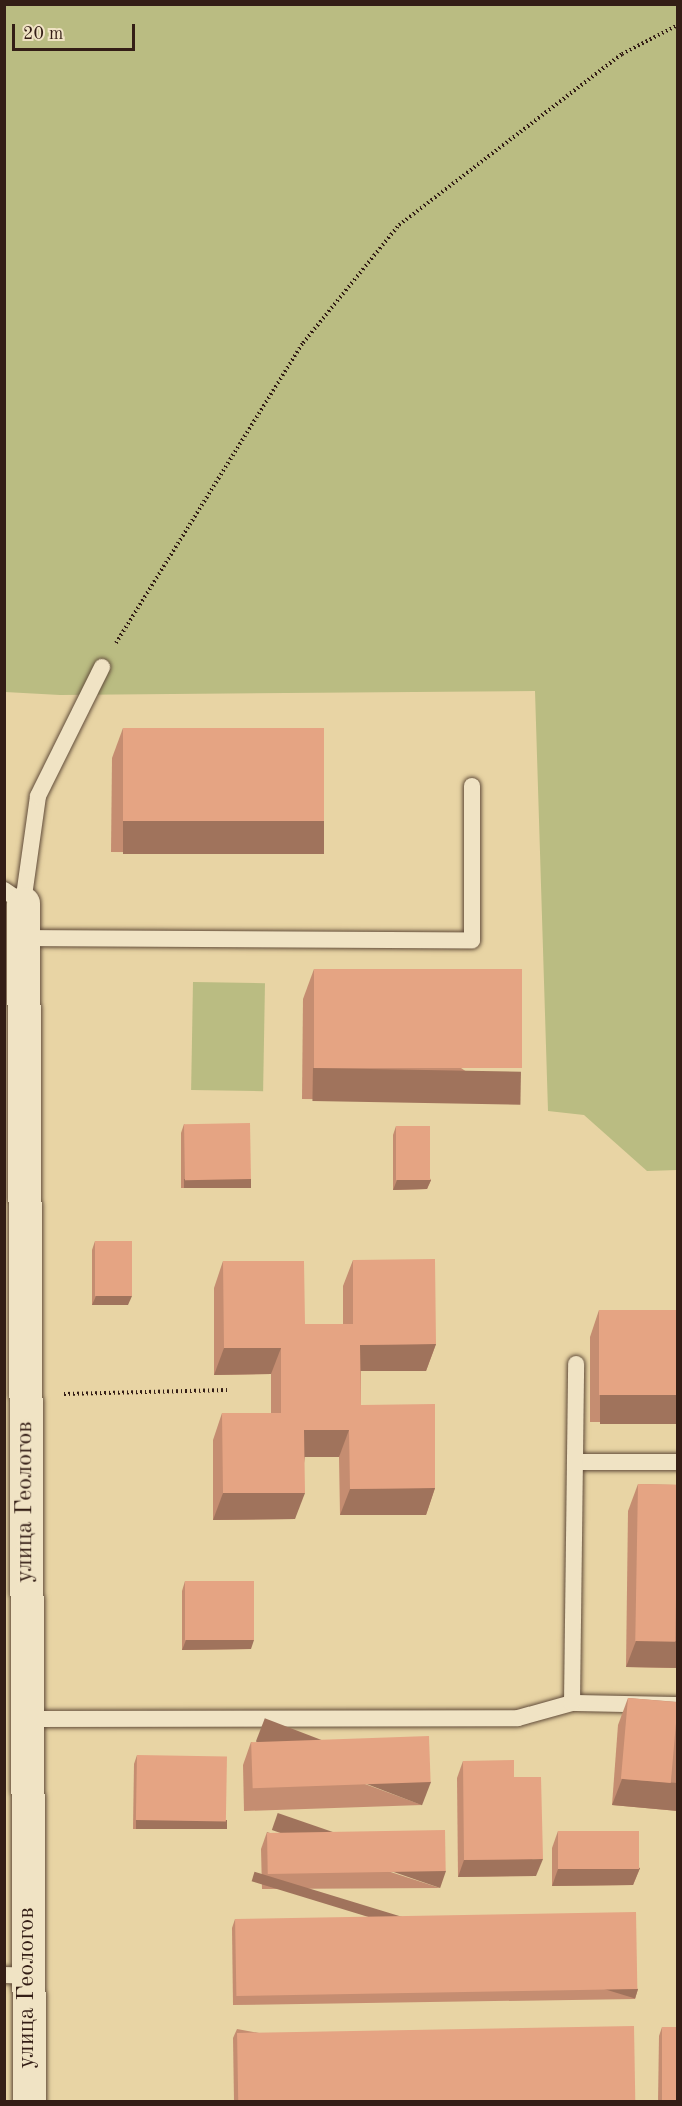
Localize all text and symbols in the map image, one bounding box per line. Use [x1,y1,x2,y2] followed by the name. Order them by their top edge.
[15,12,138,50] scale bar
[23,25,63,43] text: 20 m
[12,1421,40,1583] street label: улица Геологов
[14,1907,42,2069] street label: улица Геологов

